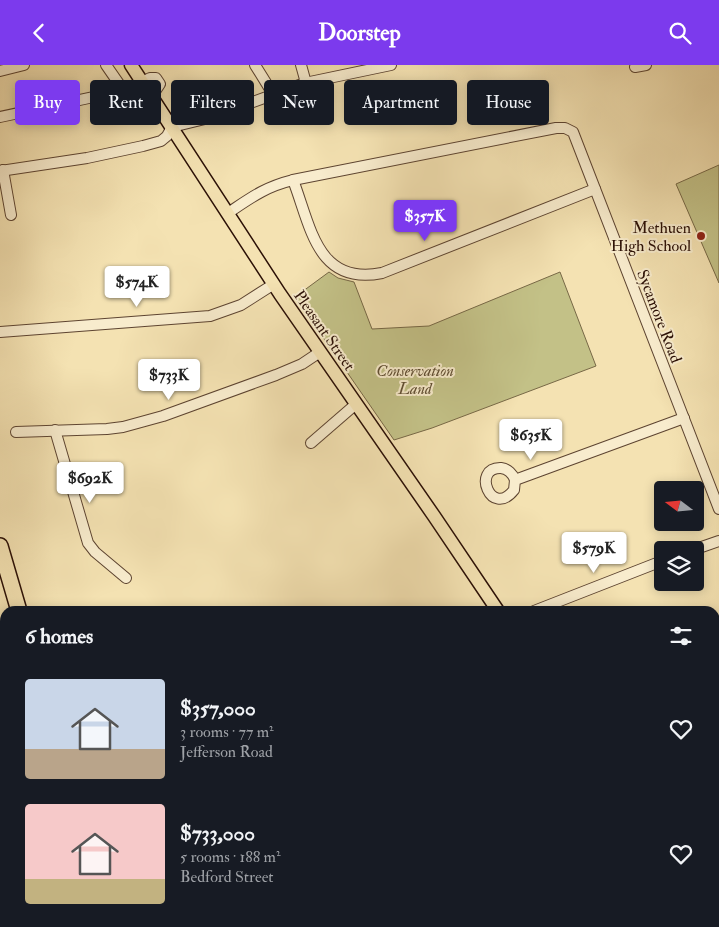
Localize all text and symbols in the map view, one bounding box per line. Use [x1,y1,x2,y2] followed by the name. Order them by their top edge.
[25,19,53,47] icon: back
[318,19,401,47] text: Doorstep
[666,19,694,47] icon: search
[15,80,80,125] chip: Buy
[90,80,161,125] chip: Rent
[171,80,254,125] chip: Filters
[264,80,334,125] chip: New
[344,80,457,125] chip: Apartment
[467,80,549,125] chip: House
[390,199,460,242] pin: $357K
[405,206,445,226] text: $357K
[611,218,691,256] place label: Methuen High School
[695,230,707,242] marker: Methuen High School
[102,265,172,308] pin: $574K
[632,267,686,366] street label: Sycamore Road
[116,272,158,292] text: $574K
[289,286,359,375] street label: Pleasant Street
[134,359,204,401] pin: $733K
[376,361,454,399] park label: Conservation Land
[149,365,189,385] text: $733K
[496,419,566,461] pin: $635K
[510,425,552,445] text: $635K
[55,461,125,504] pin: $692K
[68,468,112,488] text: $692K
[654,481,704,531] north arrow
[654,481,704,591] map controls
[559,531,629,574] pin: $579K
[573,538,615,558] text: $579K
[654,541,704,591] button: layers
[667,622,695,650] icon: filters
[25,623,93,650] text: 6 homes
[180,695,256,722] text: $357,000
[65,699,125,759] icon: home
[667,715,695,743] icon: heart
[180,722,274,742] text: 3 rooms · 77 m²
[180,742,273,762] text: Jefferson Road
[180,820,255,847] text: $733,000
[65,824,125,884] icon: home
[667,840,695,868] icon: heart
[180,847,281,867] text: 5 rooms · 188 m²
[180,867,274,887] text: Bedford Street

